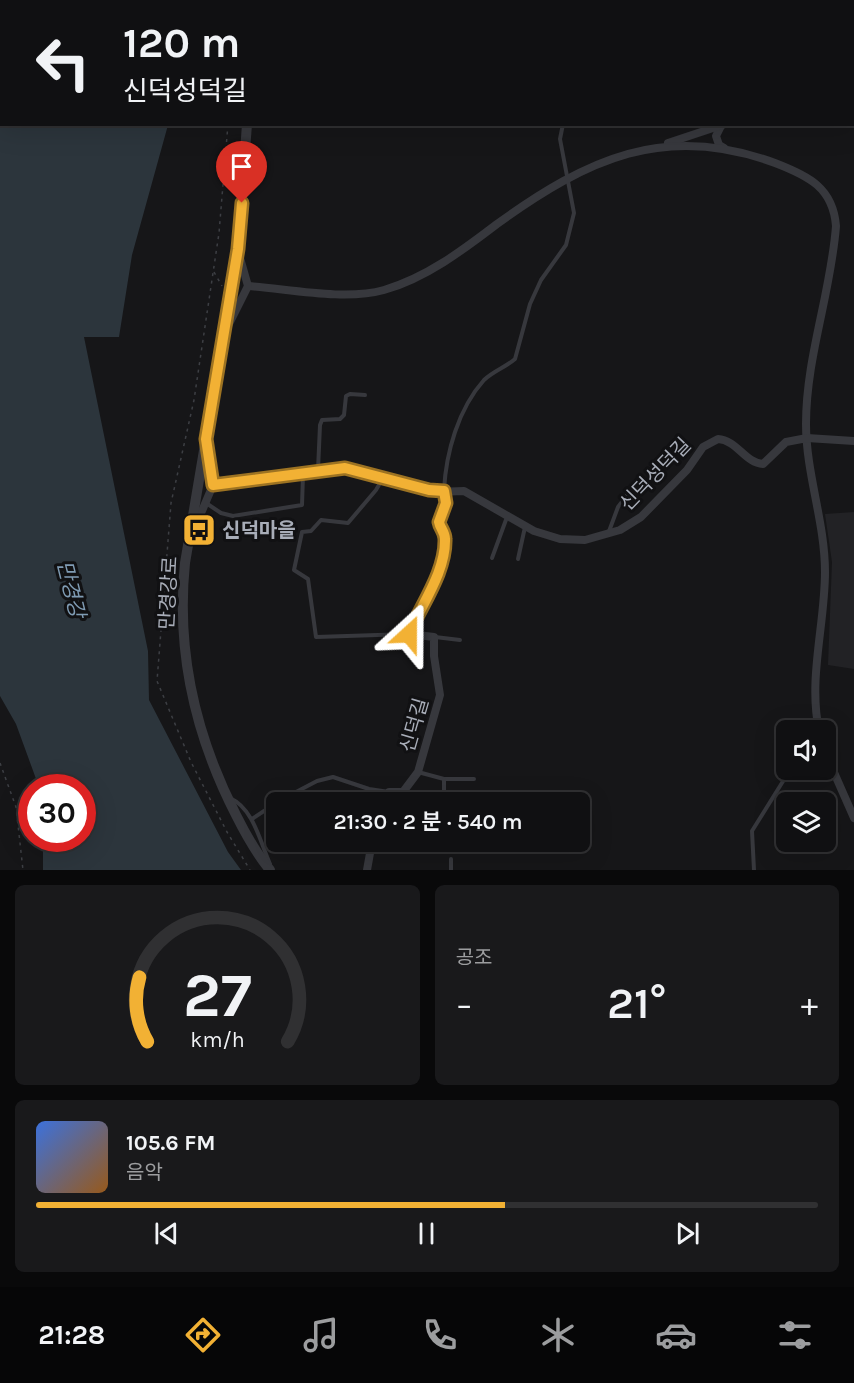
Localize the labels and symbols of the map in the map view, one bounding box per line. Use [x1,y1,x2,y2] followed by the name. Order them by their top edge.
[216,141,267,203] pin
[615,433,696,515] street label: 신덕성덕길
[181,512,217,548] bus stop icon: 신덕마을
[222,519,296,542] place label: 신덕마을
[155,556,182,630] street label: 만경강로
[52,558,90,623] water label: 만경강
[377,602,441,666] position arrow
[396,695,433,755] street label: 신덕길
[18,774,96,852] speed limit sign: 30

